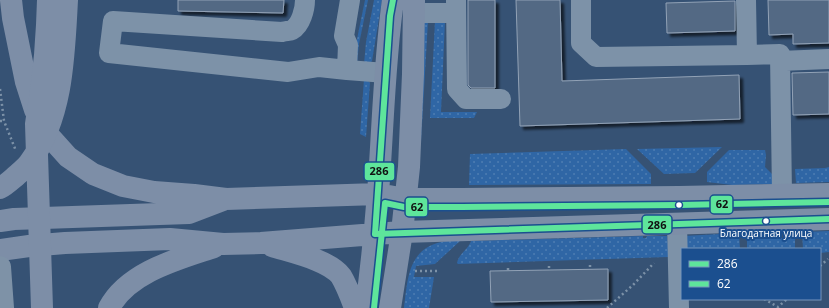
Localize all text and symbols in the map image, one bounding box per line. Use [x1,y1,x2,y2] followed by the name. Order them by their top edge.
[364,162,395,181] line badge: 286
[370,163,388,178] text: 286
[710,195,733,214] line badge: 62
[716,196,728,211] text: 62
[405,197,428,217] line badge: 62
[411,199,423,214] text: 62
[674,200,684,210] unlabelled marker
[642,215,672,234] line badge: 286
[761,216,771,226] marker: Благодатная улица
[648,217,666,232] text: 286
[720,226,812,240] place label: Благодатная улица
[681,248,821,300] legend
[717,255,738,272] text: 286
[717,275,731,292] text: 62

